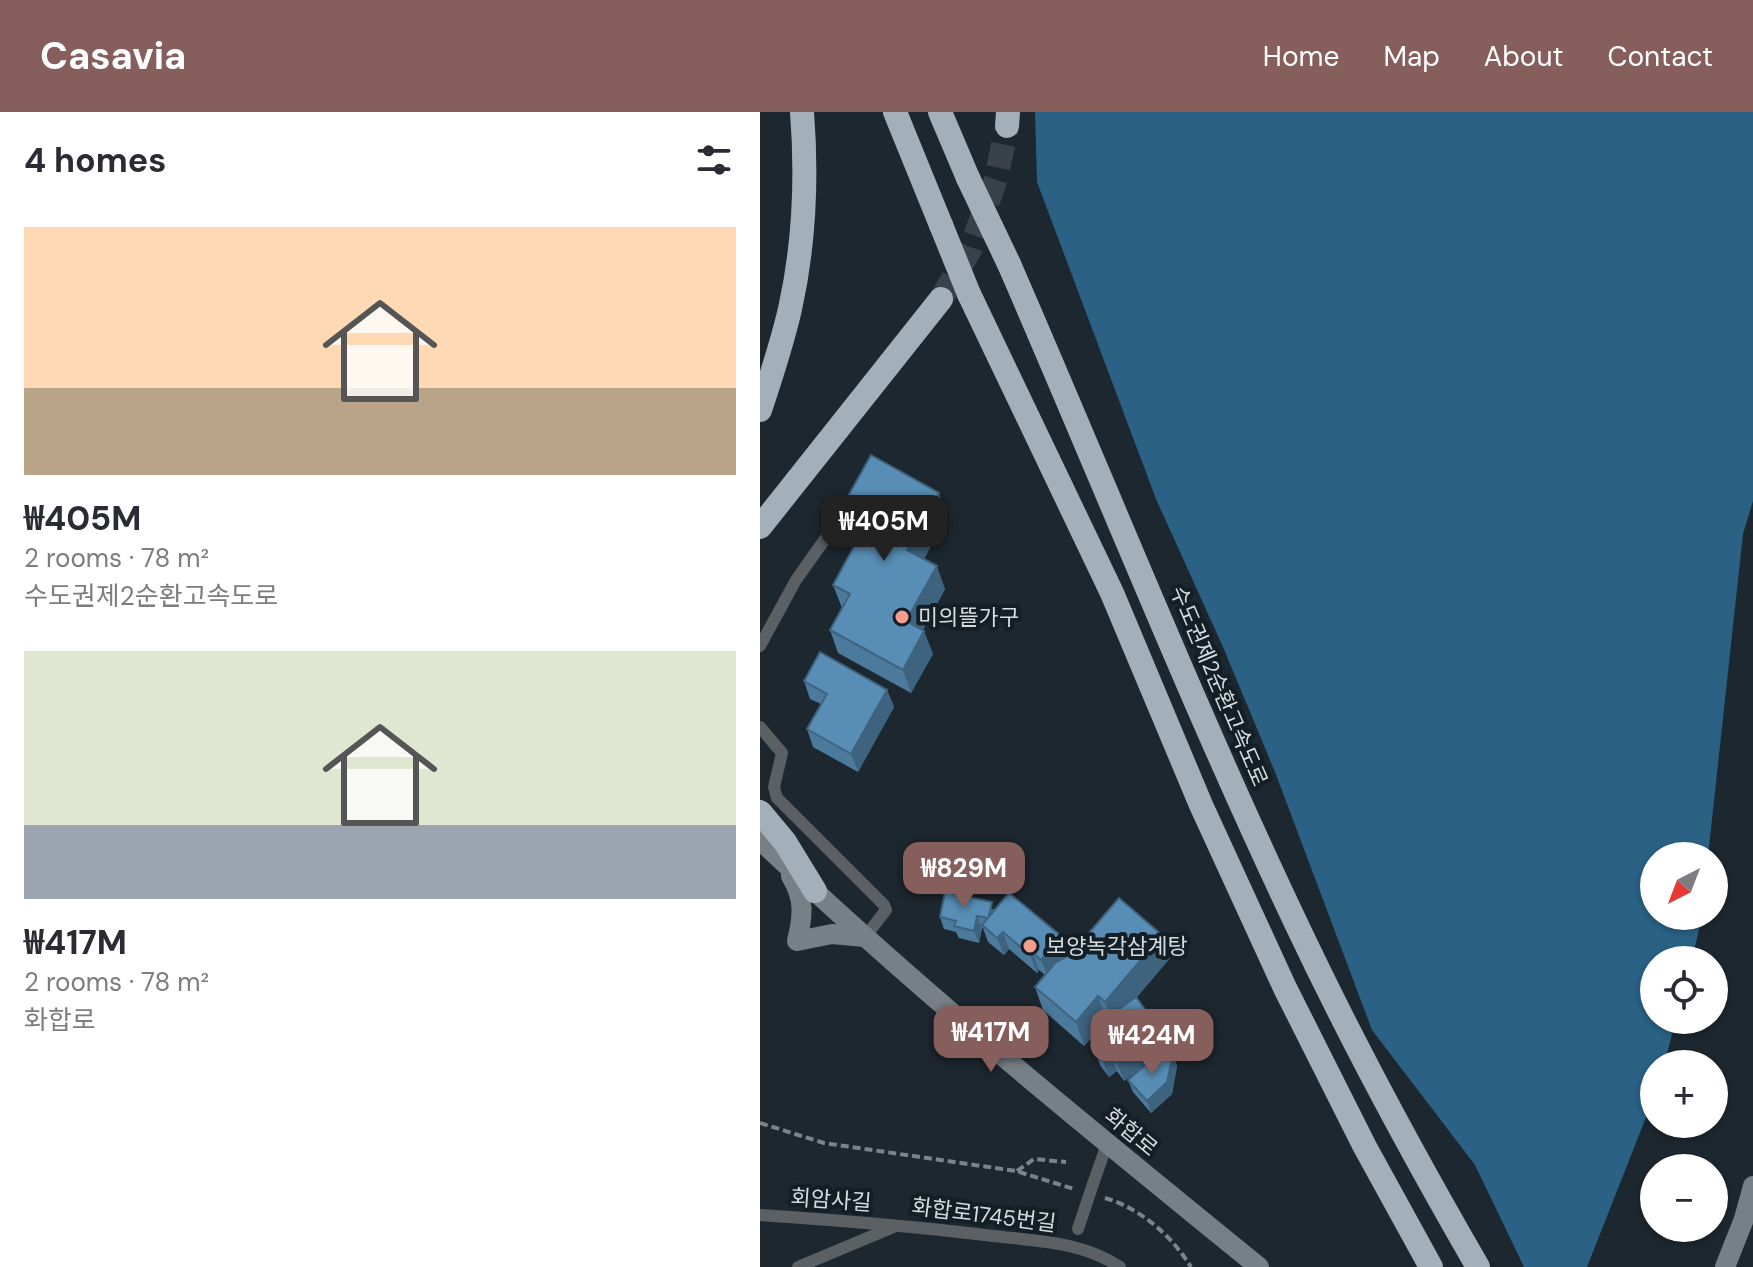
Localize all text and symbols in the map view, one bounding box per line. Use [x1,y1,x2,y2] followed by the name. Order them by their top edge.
[40,31,186,81] text: Casavia
[1263,38,1339,75] text: Home
[1383,38,1440,75] text: Map
[1484,38,1563,75] text: About
[1607,38,1713,75] text: Contact
[24,138,166,183] text: 4 homes
[692,138,736,182] icon: filters
[308,279,452,423] icon: home
[828,495,940,563] pin: ₩405M
[24,496,141,541] text: ₩405M
[839,504,929,538] text: ₩405M
[24,541,209,575] text: 2 rooms · 78 m²
[24,579,278,613] text: 수도권제2순환고속도로
[1164,581,1274,791] street label: 수도권제2순환고속도로
[918,603,1019,632] place label: 미의뜰가구
[893,608,911,626] marker: 미의뜰가구
[308,703,452,847] icon: home
[908,842,1020,910] pin: ₩829M
[1640,842,1728,930] north arrow
[1640,842,1728,1242] map controls
[921,851,1007,885] text: ₩829M
[24,920,127,965] text: ₩417M
[1046,932,1188,961] place label: 보양녹각삼계탕
[1021,937,1039,955] marker: 보양녹각삼계탕
[1640,946,1728,1034] button: locate
[24,965,209,999] text: 2 rooms · 78 m²
[24,1003,96,1037] text: 화합로
[935,1006,1047,1074] pin: ₩417M
[1096,1009,1208,1077] pin: ₩424M
[952,1015,1030,1049] text: ₩417M
[1109,1018,1196,1052] text: ₩424M
[1640,1050,1728,1138] button: +
[1098,1101,1164,1163] street label: 화합로
[1640,1154,1728,1242] button: −
[790,1183,872,1217] street label: 회암사길
[910,1192,1058,1238] street label: 화합로1745번길

